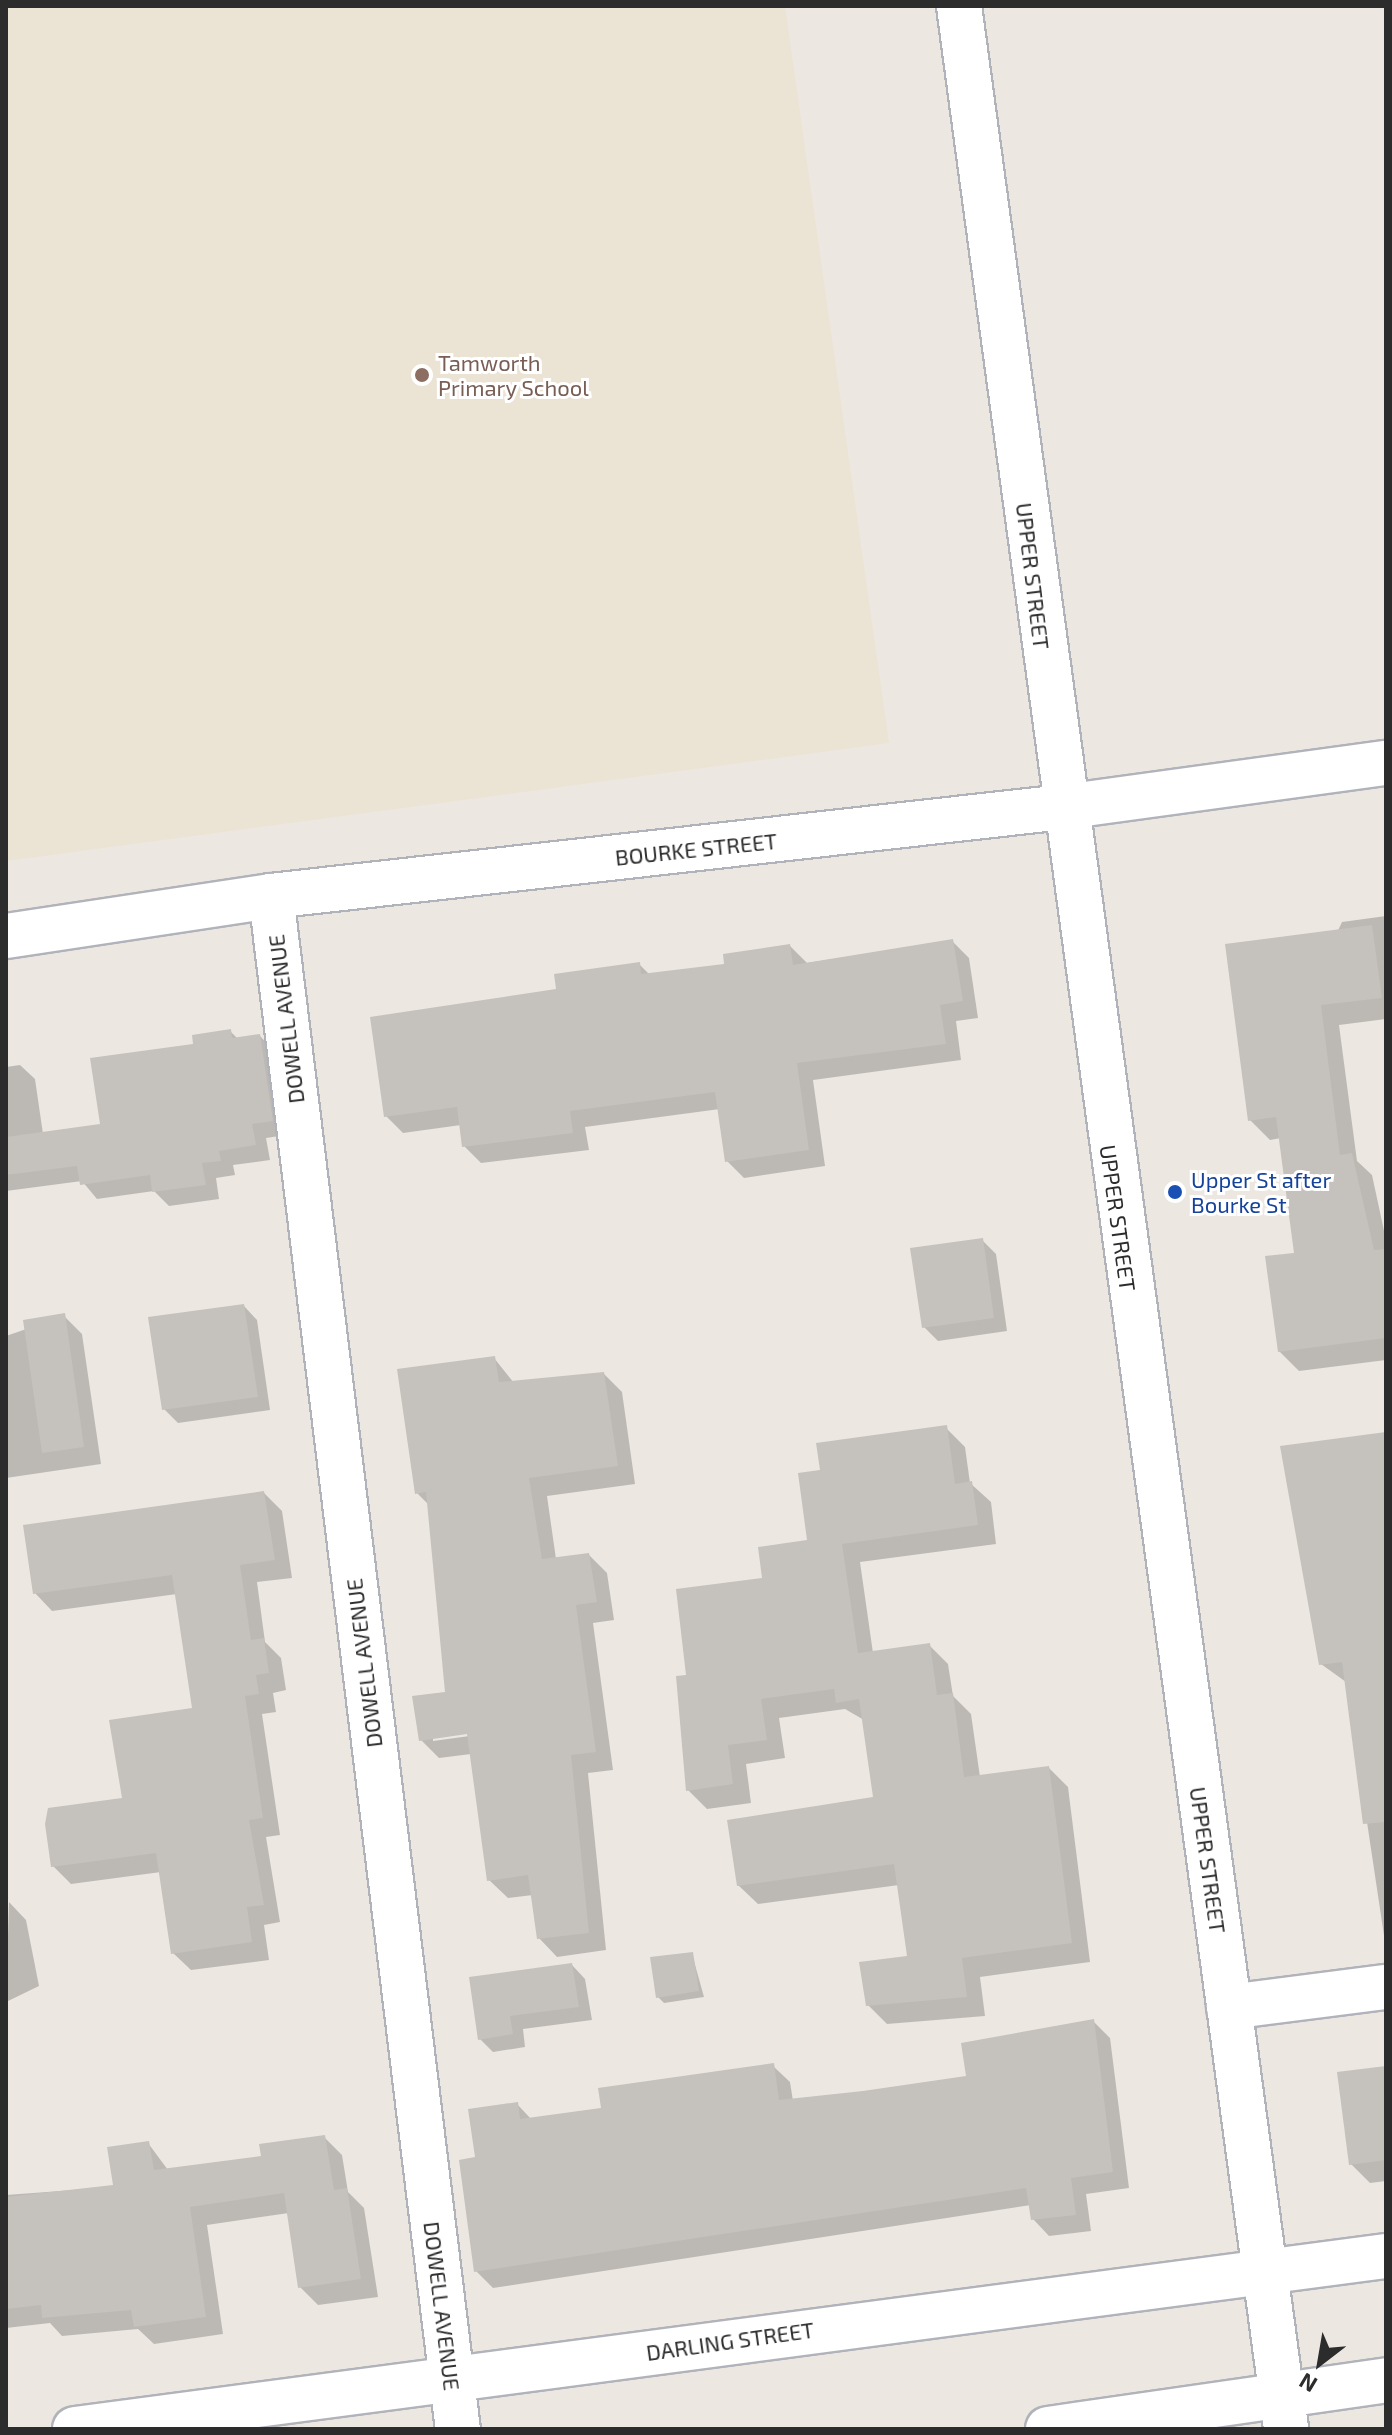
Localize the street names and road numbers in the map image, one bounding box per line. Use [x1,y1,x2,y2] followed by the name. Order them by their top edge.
[1011,501,1055,651] street label: UPPER STREET
[614,827,778,871] street label: BOURKE STREET
[262,932,310,1106] street label: DOWELL AVENUE
[1095,1143,1141,1293] street label: UPPER STREET
[340,1576,388,1750] street label: DOWELL AVENUE
[1185,1785,1231,1935] street label: UPPER STREET
[418,2219,466,2393] street label: DOWELL AVENUE
[644,2316,816,2366] street label: DARLING STREET

